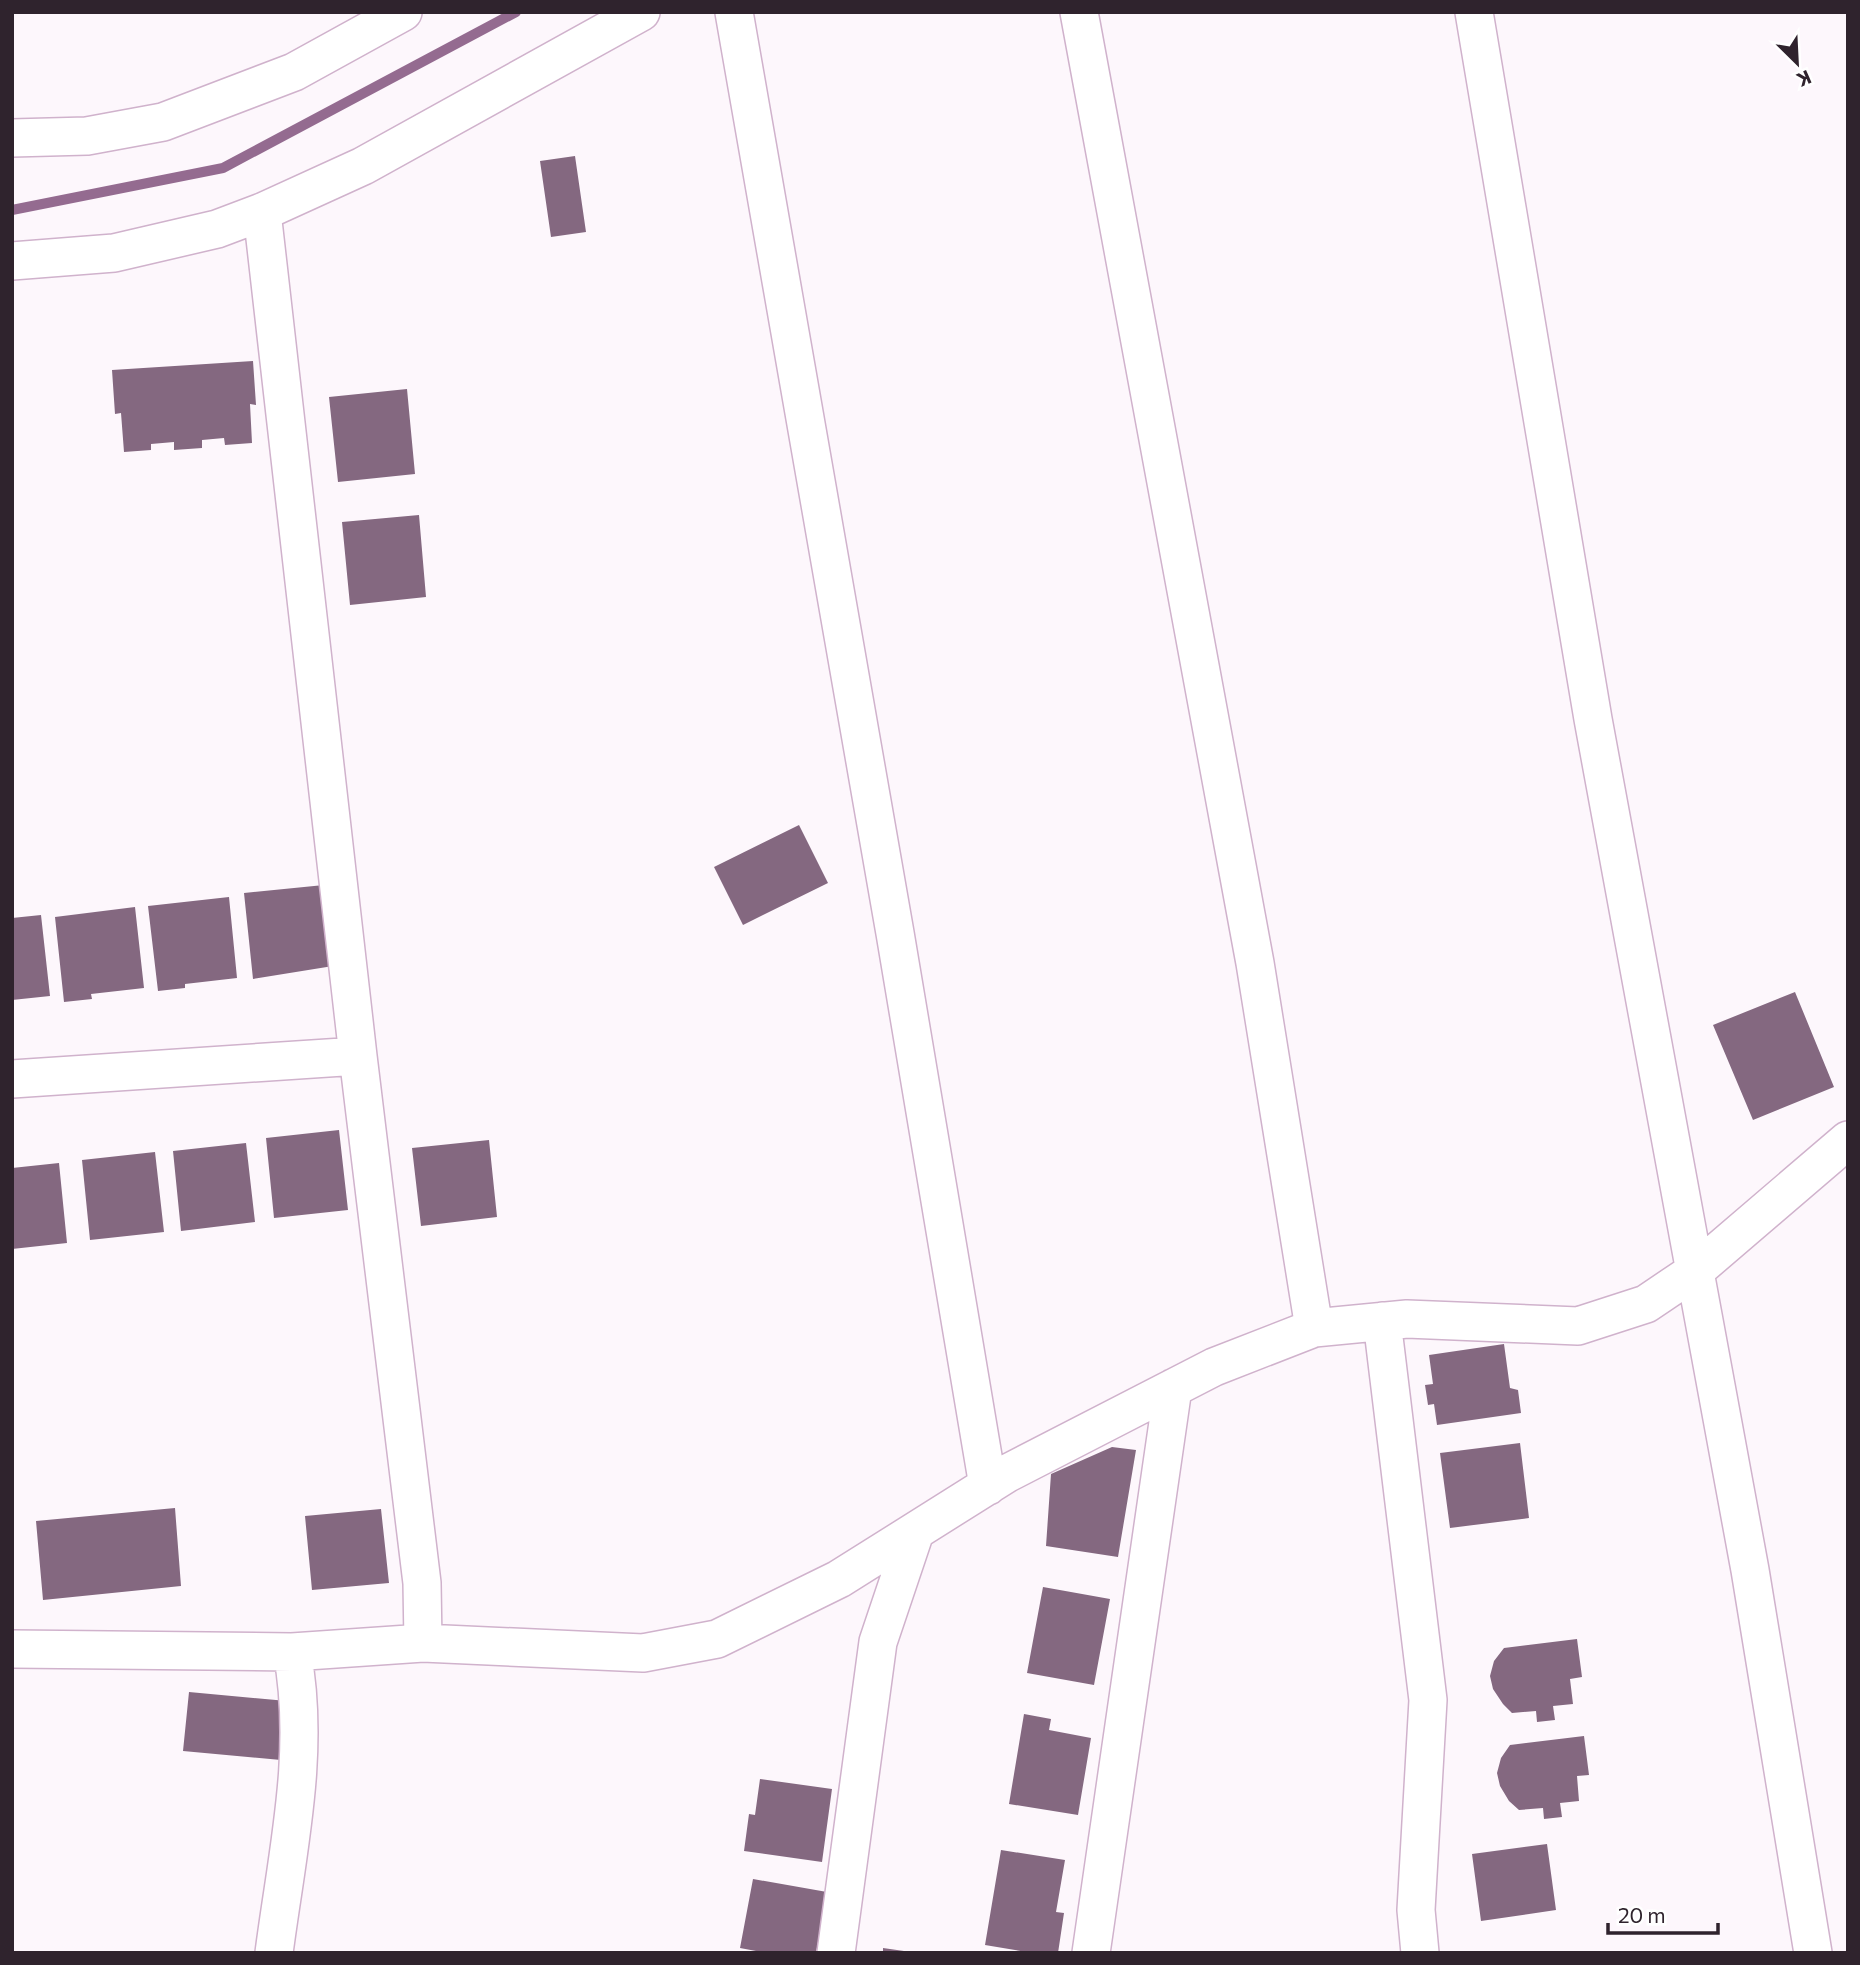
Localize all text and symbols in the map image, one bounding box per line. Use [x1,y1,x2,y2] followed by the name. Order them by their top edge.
[1762,28,1832,98] north arrow
[1793,66,1815,92] text: K
[1608,1892,1718,1936] scale bar
[1618,1902,1666,1927] text: 20 m

